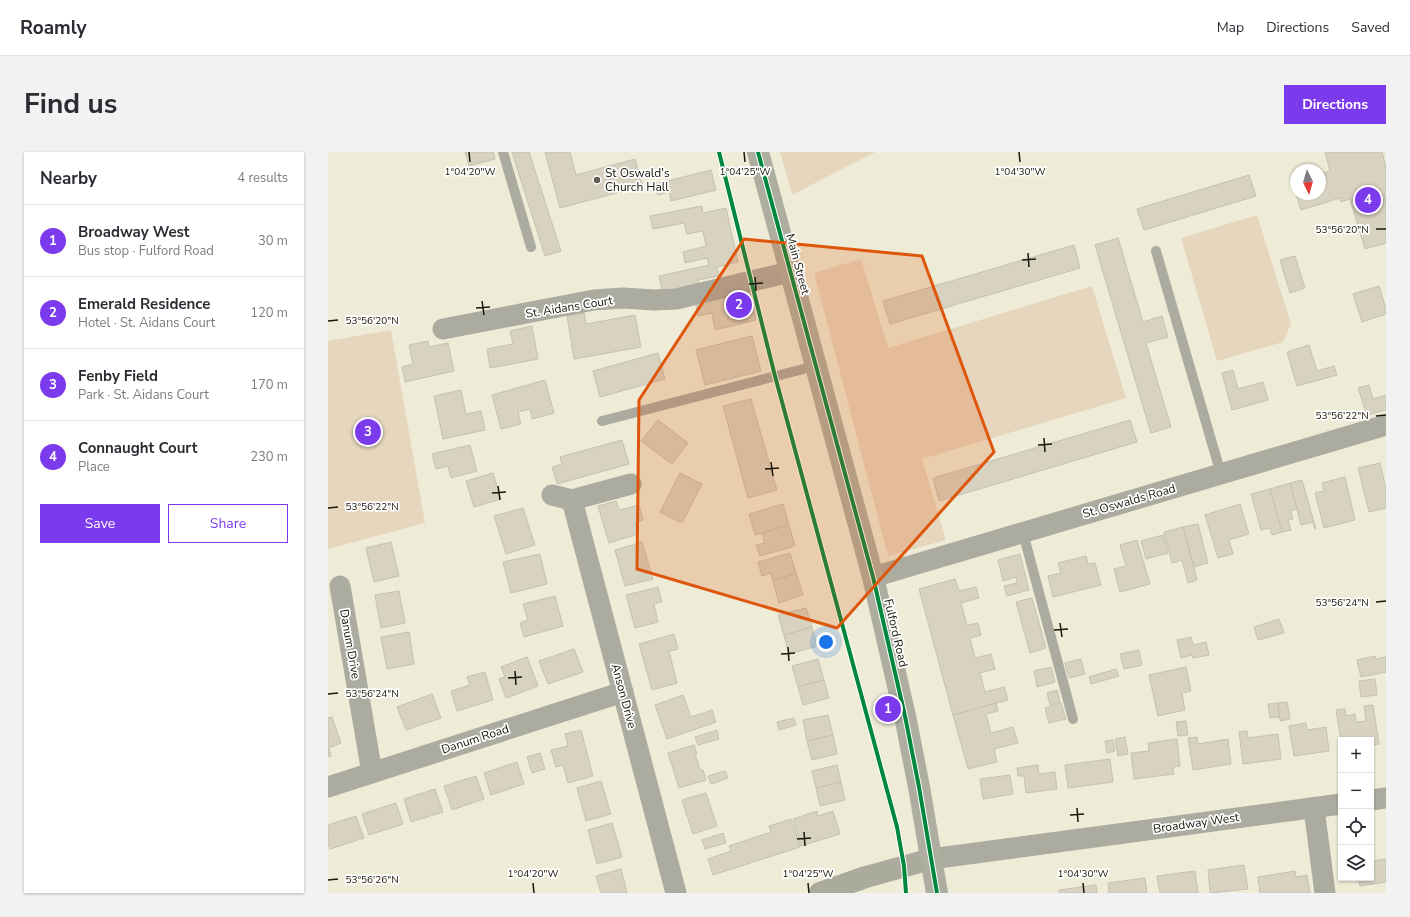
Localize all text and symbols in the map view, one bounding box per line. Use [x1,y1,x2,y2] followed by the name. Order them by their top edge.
[20,15,87,41] text: Roamly
[1217,18,1244,37] text: Map
[1266,18,1329,37] text: Directions
[1351,18,1390,37] text: Saved
[24,85,118,123] text: Find us
[1284,85,1386,124] button: Directions
[1290,164,1326,200] north arrow
[445,165,495,179] text: 1°04'20"W
[605,165,670,195] place label: St Oswald's Church Hall
[720,165,770,179] text: 1°04'25"W
[995,165,1045,179] text: 1°04'30"W
[40,167,97,190] text: Nearby
[237,169,288,187] text: 4 results
[592,175,602,185] marker: St Oswald's Church Hall
[1355,185,1381,215] pin: 4
[78,222,190,242] text: Broadway West
[1315,223,1369,237] text: 53°56'20"N
[49,232,57,250] text: 1
[258,232,288,250] text: 30 m
[782,232,814,297] street label: Main Street
[78,242,214,260] text: Bus stop · Fulford Road
[726,290,752,320] pin: 2
[524,292,614,322] street label: St. Aidans Court
[78,294,210,314] text: Emerald Residence
[49,304,57,322] text: 2
[250,304,288,322] text: 120 m
[78,314,215,332] text: Hotel · St. Aidans Court
[345,314,399,328] text: 53°56'20"N
[78,366,158,386] text: Fenby Field
[49,376,57,394] text: 3
[250,376,288,394] text: 170 m
[78,386,209,404] text: Park · St. Aidans Court
[1315,409,1369,423] text: 53°56'22"N
[355,417,381,447] pin: 3
[78,438,197,458] text: Connaught Court
[49,448,57,466] text: 4
[250,448,288,466] text: 230 m
[78,458,110,476] text: Place
[1081,480,1177,522] street label: St. Oswalds Road
[345,500,399,514] text: 53°56'22"N
[40,504,160,543] button: Save
[168,504,288,543] button: Share
[1315,596,1369,610] text: 53°56'24"N
[880,597,912,669] street label: Fulford Road
[336,608,364,680] street label: Danum Drive
[816,632,836,652] your location
[608,662,640,730] street label: Anson Drive
[345,687,399,701] text: 53°56'24"N
[875,694,901,724] pin: 1
[439,721,511,757] street label: Danum Road
[1338,737,1374,881] map controls
[1338,737,1374,773] button: +
[1338,773,1374,809] button: −
[1152,809,1241,837] street label: Broadway West
[1338,809,1374,845] button: locate
[1338,845,1374,881] button: layers
[508,867,558,881] text: 1°04'20"W
[783,867,833,881] text: 1°04'25"W
[1058,867,1108,881] text: 1°04'30"W
[345,873,399,887] text: 53°56'26"N

